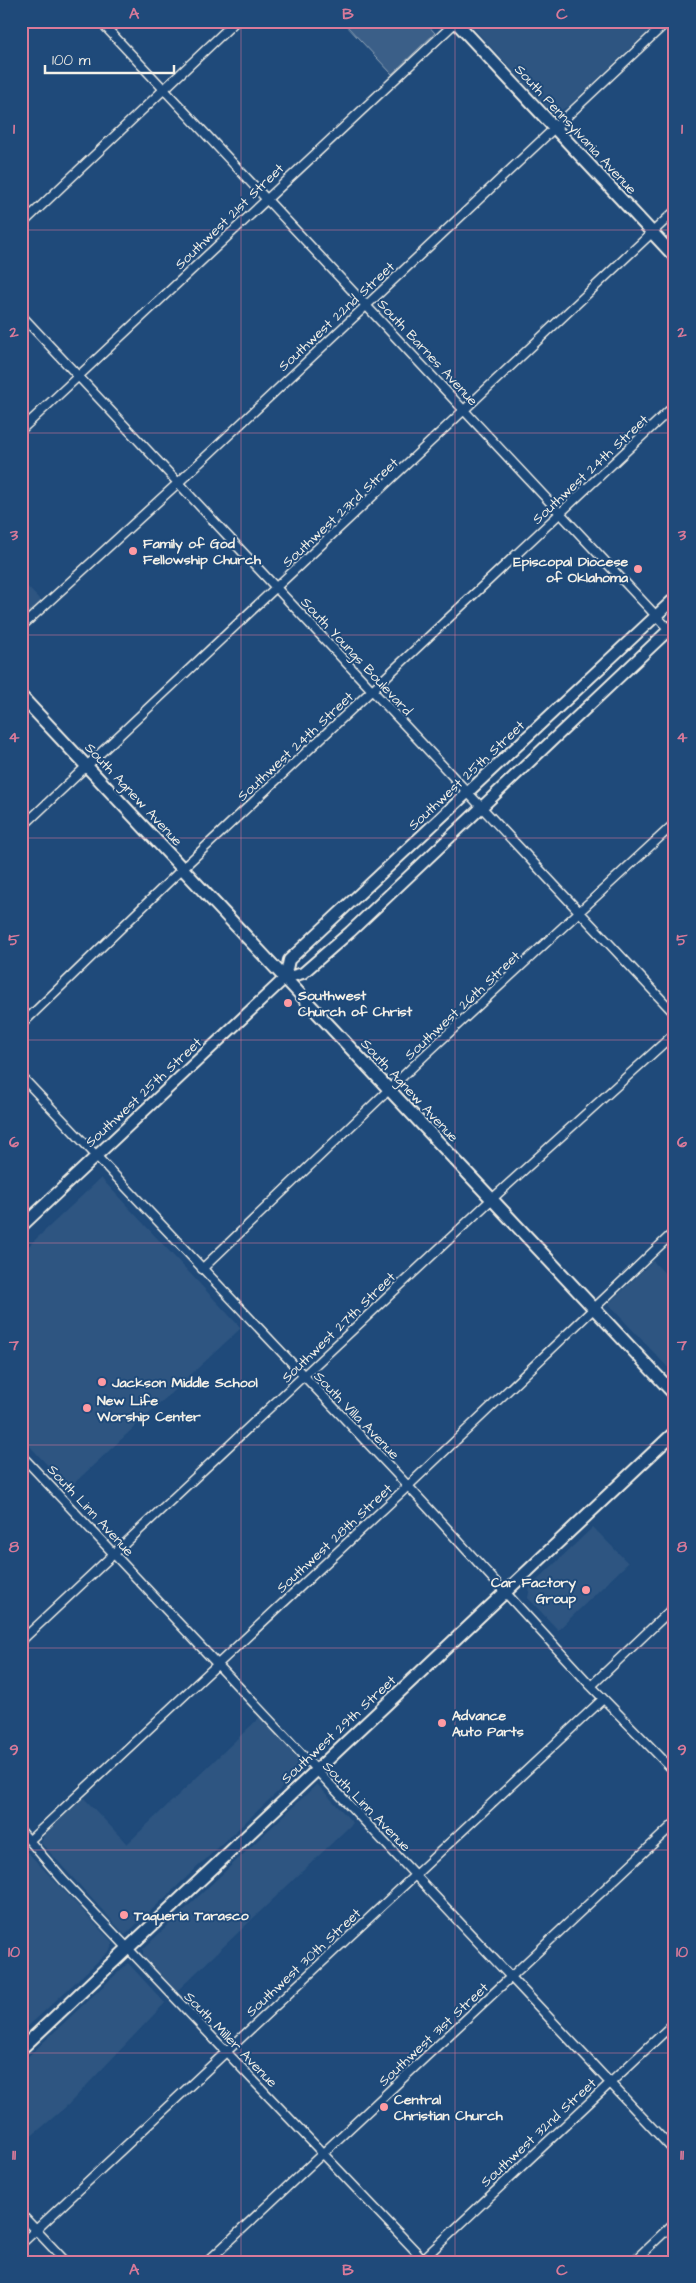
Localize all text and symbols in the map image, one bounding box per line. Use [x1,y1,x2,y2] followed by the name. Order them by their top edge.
[129,3,140,25] text: A
[342,3,354,25] text: B
[556,3,568,25] text: C
[45,42,174,74] scale bar
[52,50,91,71] text: 100 m
[510,60,641,199] street label: South Pennsylvania Avenue
[13,118,16,140] text: 1
[681,118,684,140] text: 1
[171,159,289,274] street label: Southwest 21st Street
[274,257,400,376] street label: Southwest 22nd Street
[372,295,483,411] street label: South Barnes Avenue
[8,321,19,343] text: 2
[676,321,687,343] text: 2
[528,410,654,529] street label: Southwest 24th Street
[278,453,404,572] street label: Southwest 23rd Street
[9,524,19,546] text: 3
[677,524,687,546] text: 3
[143,534,262,570] place label: Family of God Fellowship Church
[127,545,139,557] marker: Family of God Fellowship Church
[513,552,629,588] place label: Episcopal Diocese of Oklahoma
[632,563,644,575] marker: Episcopal Diocese of Oklahoma
[296,593,417,720] street label: South Youngs Boulevard
[233,687,359,806] street label: Southwest 24th Street
[404,716,530,835] street label: Southwest 25th Street
[9,726,20,748] text: 4
[677,726,688,748] text: 4
[80,738,187,851] street label: South Agnew Avenue
[8,929,20,951] text: 5
[676,929,688,951] text: 5
[400,946,525,1065] street label: Southwest 26th Street
[297,986,413,1022] place label: Southwest Church of Christ
[282,997,294,1009] marker: Southwest Church of Christ
[81,1033,207,1152] street label: Southwest 25th Street
[356,1034,463,1147] street label: South Agnew Avenue
[9,1131,19,1153] text: 6
[677,1131,687,1153] text: 6
[277,1268,400,1388] street label: Southwest 27th Street
[8,1334,19,1356] text: 7
[676,1334,687,1356] text: 7
[309,1367,404,1465] street label: South Villa Avenue
[111,1373,258,1393] place label: Jackson Middle School
[96,1376,108,1388] marker: Jackson Middle School
[96,1391,201,1427] place label: New Life Worship Center
[81,1402,93,1414] marker: New Life Worship Center
[42,1460,138,1561] street label: South Linn Avenue
[272,1479,397,1598] street label: Southwest 28th Street
[9,1536,20,1558] text: 8
[677,1536,688,1558] text: 8
[491,1573,576,1609] place label: Car Factory Group
[580,1584,592,1596] marker: Car Factory Group
[277,1671,401,1789] street label: Southwest 29th Street
[452,1706,524,1742] place label: Advance Auto Parts
[436,1717,448,1729] marker: Advance Auto Parts
[9,1739,19,1761] text: 9
[677,1739,687,1761] text: 9
[318,1757,415,1857] street label: South Linn Avenue
[242,1904,366,2022] street label: Southwest 30th Street
[133,1906,249,1926] place label: Taqueria Tarasco
[118,1909,130,1921] marker: Taqueria Tarasco
[8,1941,20,1963] text: 10
[676,1941,688,1963] text: 10
[374,1978,493,2091] street label: Southwest 31st Street
[179,1987,282,2093] street label: South Miller Avenue
[476,2073,601,2192] street label: Southwest 32nd Street
[394,2090,504,2126] place label: Central Christian Church
[378,2101,390,2113] marker: Central Christian Church
[12,2144,17,2166] text: 11
[680,2144,685,2166] text: 11
[129,2259,140,2281] text: A
[342,2259,354,2281] text: B
[556,2259,568,2281] text: C

